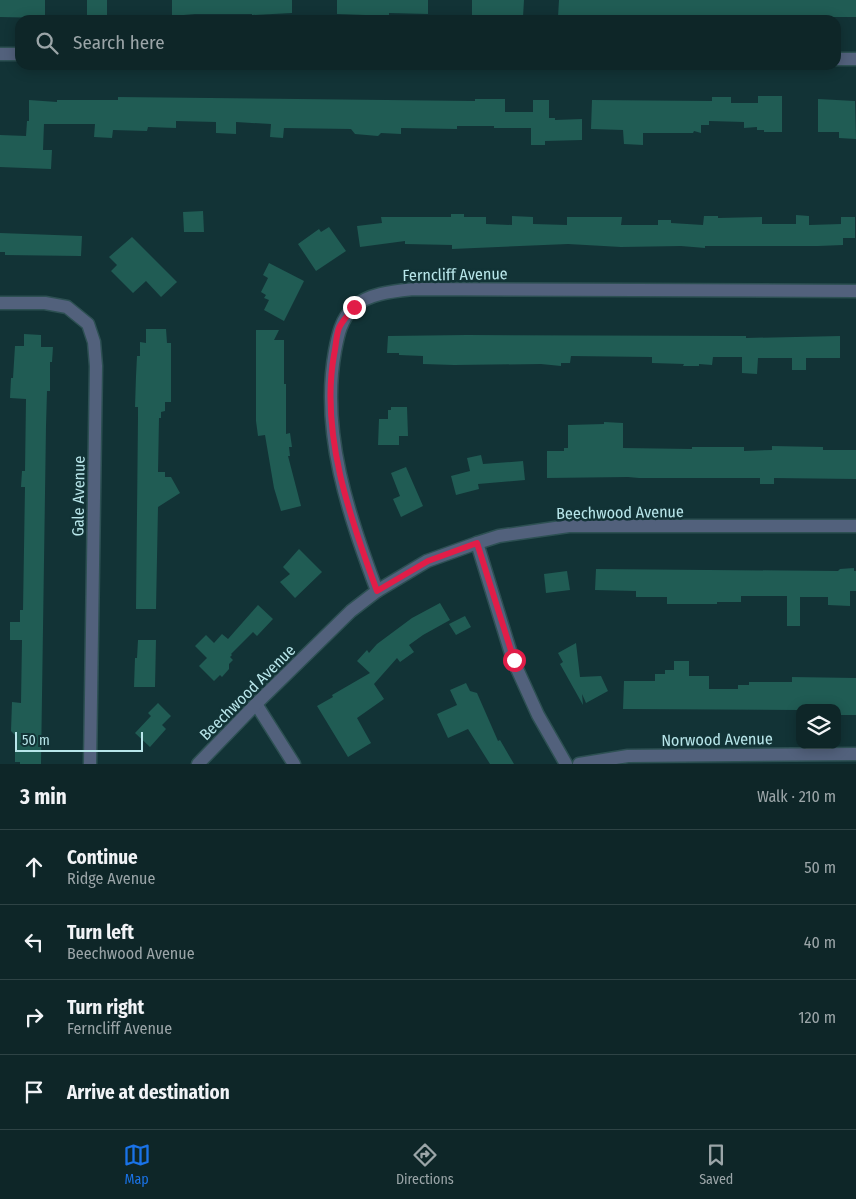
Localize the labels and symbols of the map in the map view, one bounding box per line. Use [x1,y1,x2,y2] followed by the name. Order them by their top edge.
[402,264,508,285] street label: Ferncliff Avenue
[343,296,366,319] route end
[68,455,89,537] street label: Gale Avenue
[556,502,684,523] street label: Beechwood Avenue
[196,640,299,744] street label: Beechwood Avenue
[503,649,526,672] route start
[15,729,142,752] scale bar
[661,729,773,750] street label: Norwood Avenue

